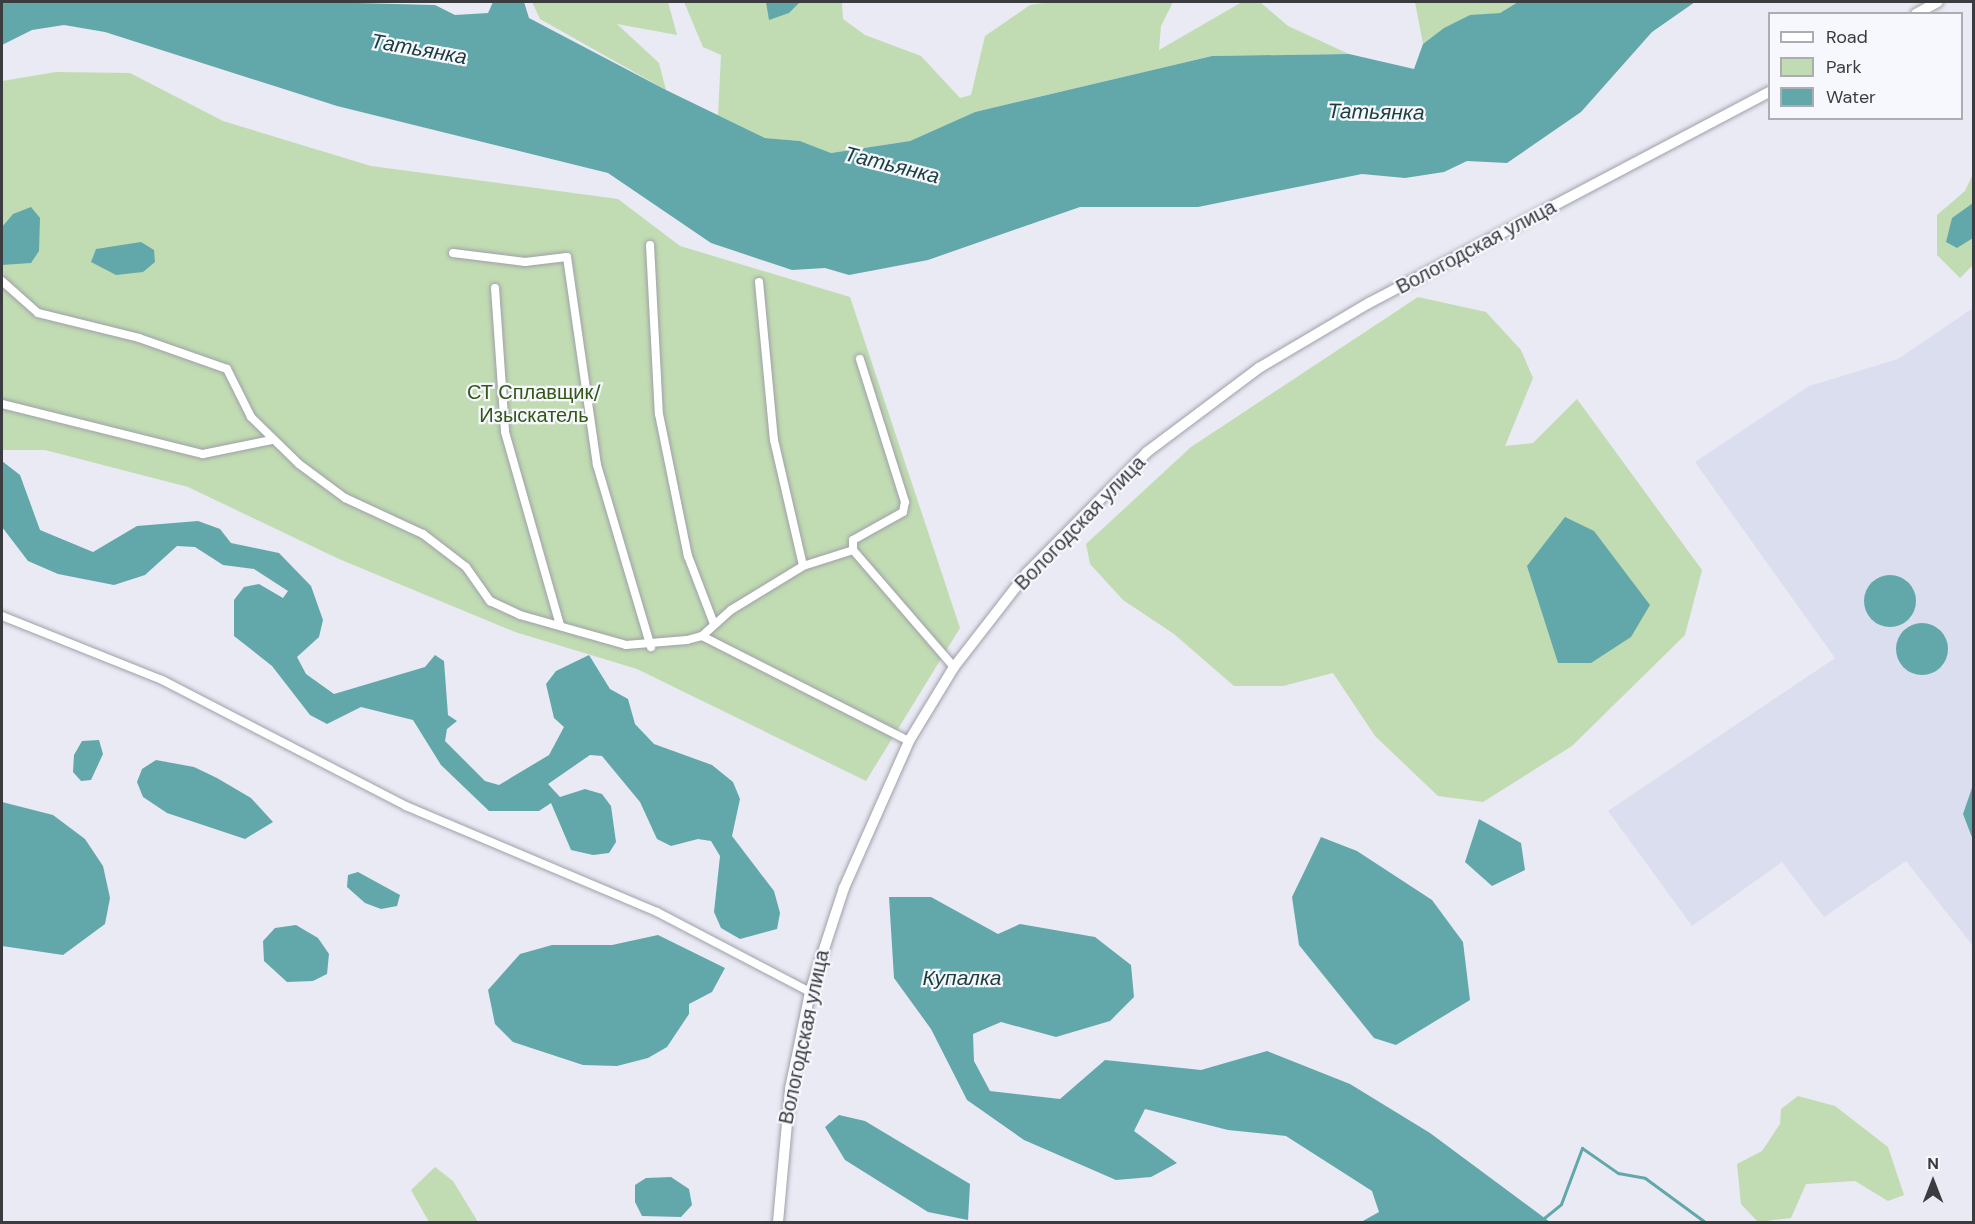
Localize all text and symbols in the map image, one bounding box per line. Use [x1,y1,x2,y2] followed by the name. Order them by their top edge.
[1768,12,1963,120] legend
[1826,25,1868,49] text: Road
[369,28,469,70] water label: Татьянка
[1826,55,1862,79] text: Park
[1826,85,1876,109] text: Water
[1327,99,1425,125] water label: Татьянка
[842,141,942,189] water label: Татьянка
[1392,195,1560,299] street label: Вологодская улица
[467,381,601,428] park label: СТ Сплавщик/ Изыскатель
[1010,451,1150,595] street label: Вологодская улица
[774,948,834,1126] street label: Вологодская улица
[922,965,1002,991] water label: Купалка
[1903,1152,1963,1212] north arrow
[1927,1153,1939,1174] text: N

